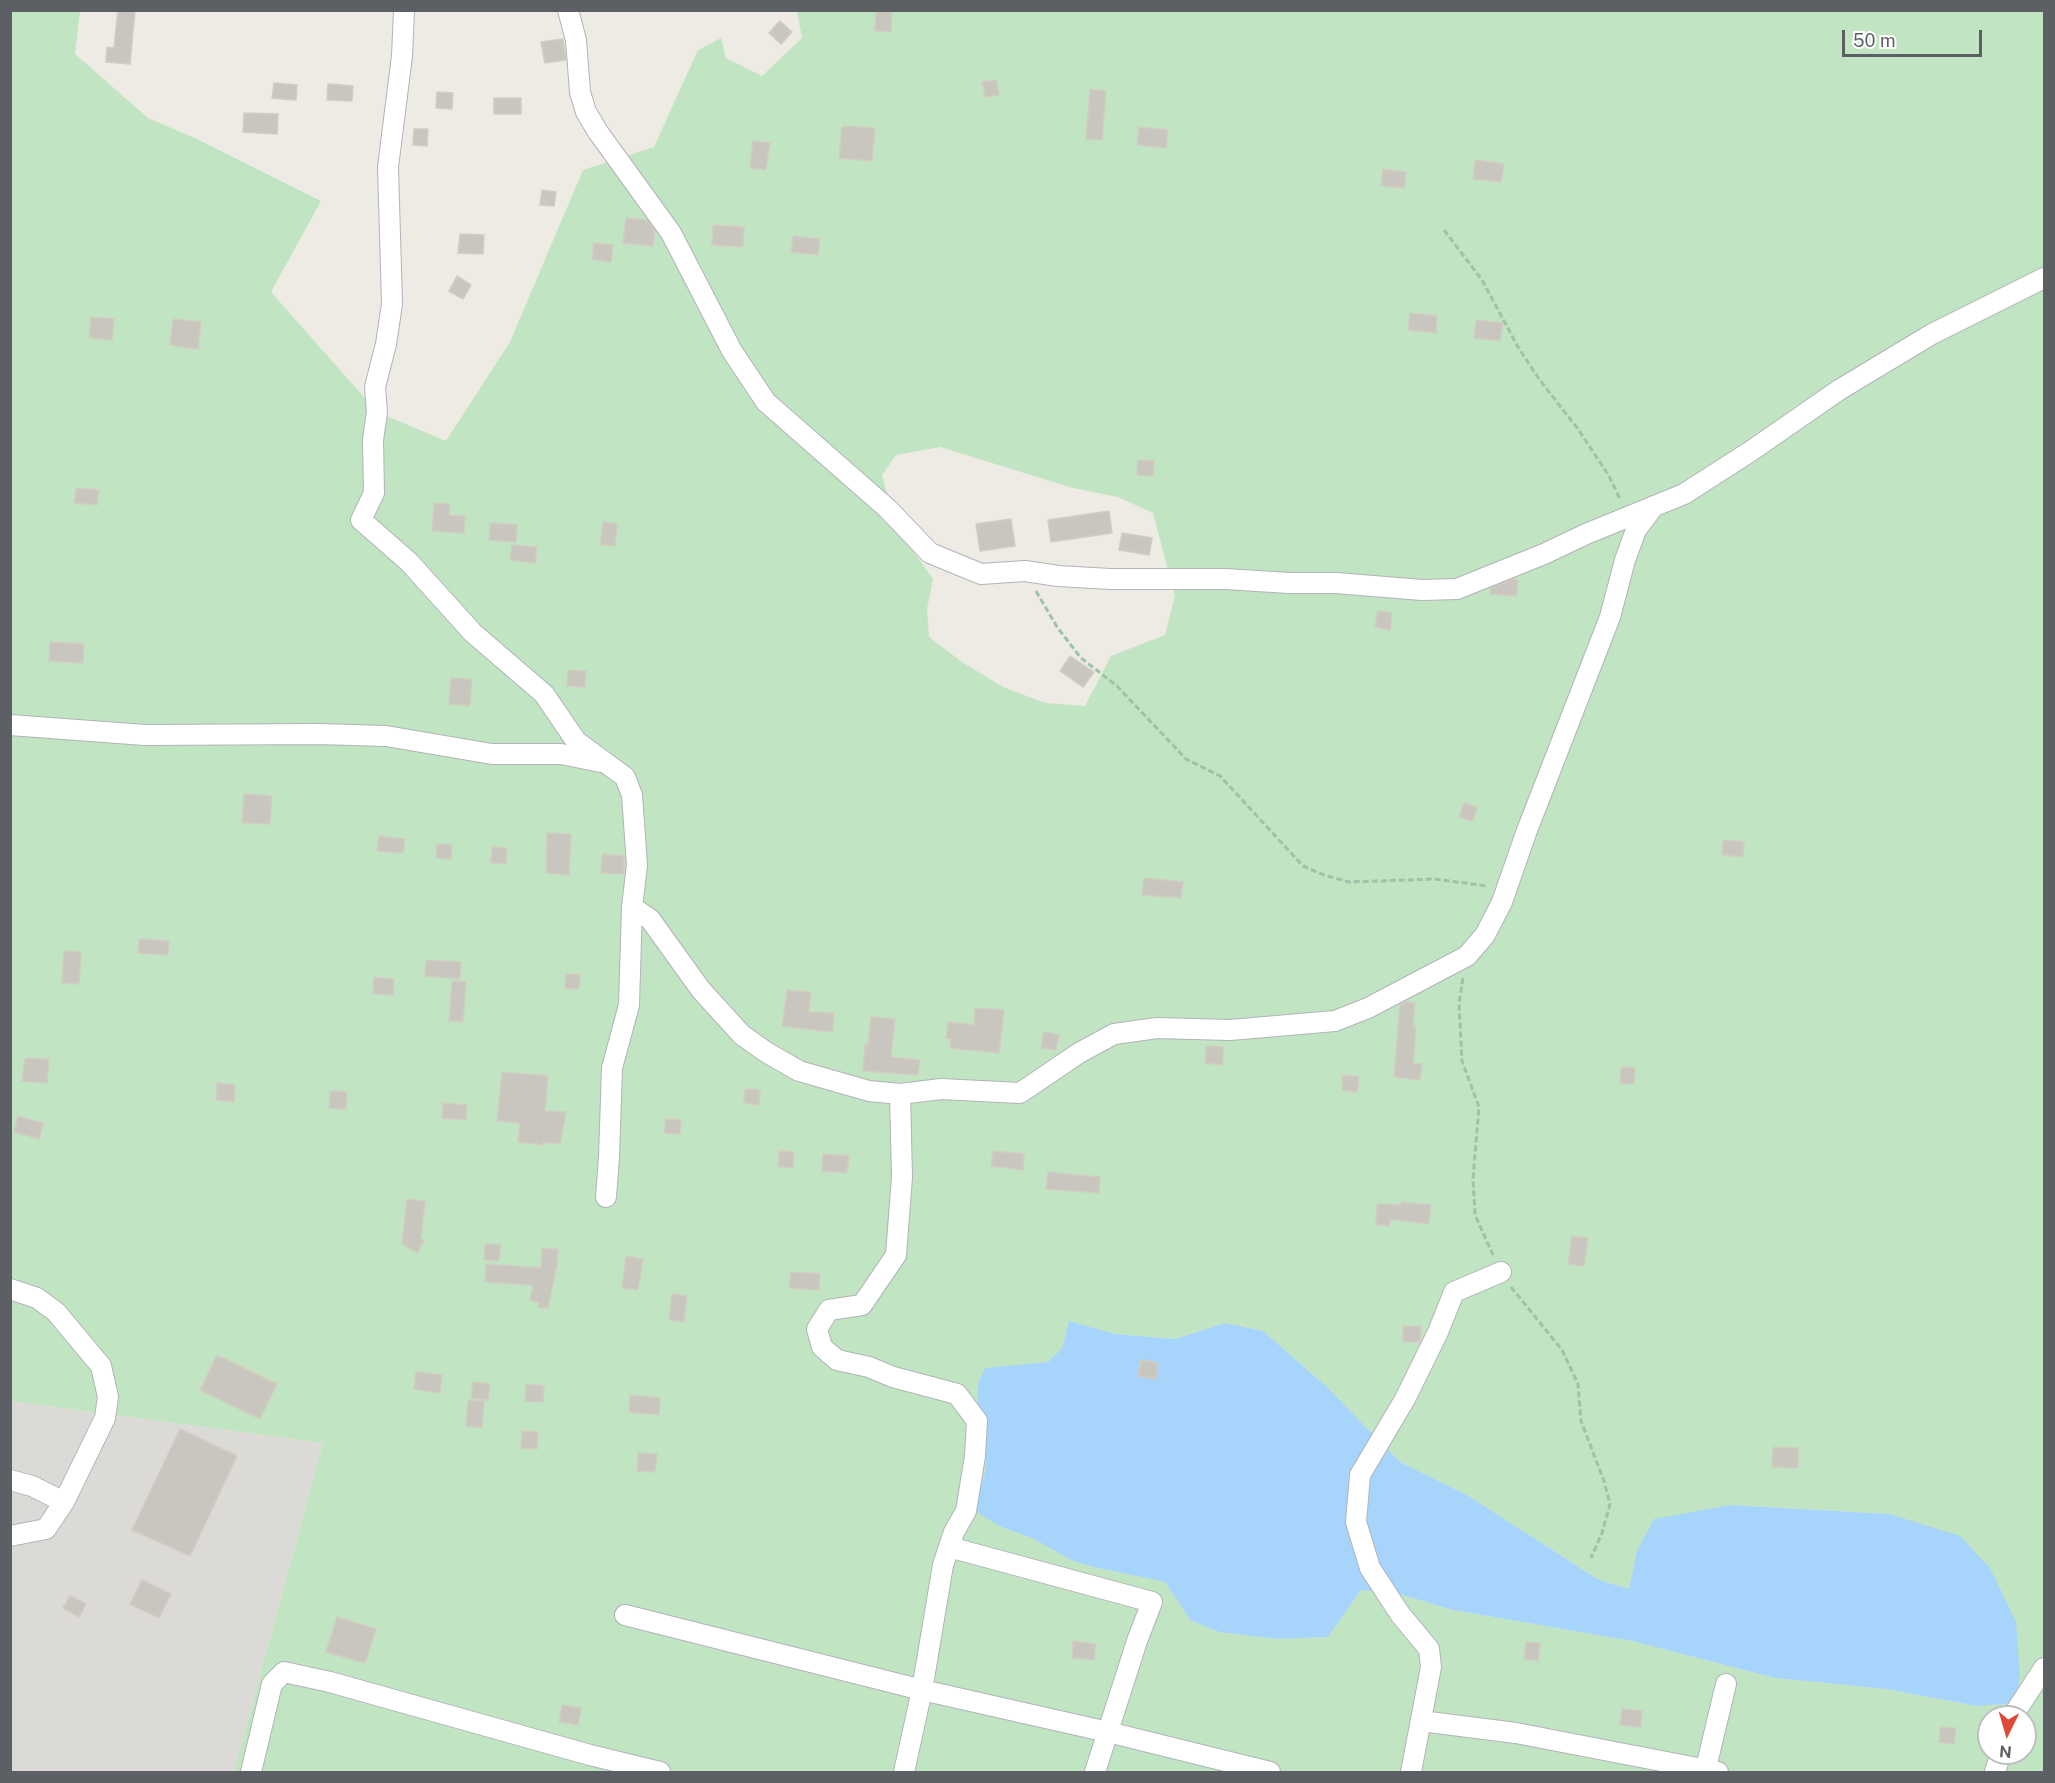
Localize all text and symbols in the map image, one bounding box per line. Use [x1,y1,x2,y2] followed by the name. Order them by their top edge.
[1845,18,1984,56] scale bar
[1853,30,1896,51] text: 50 m
[1977,1705,2037,1765] north arrow
[1999,1741,2013,1761] text: N

